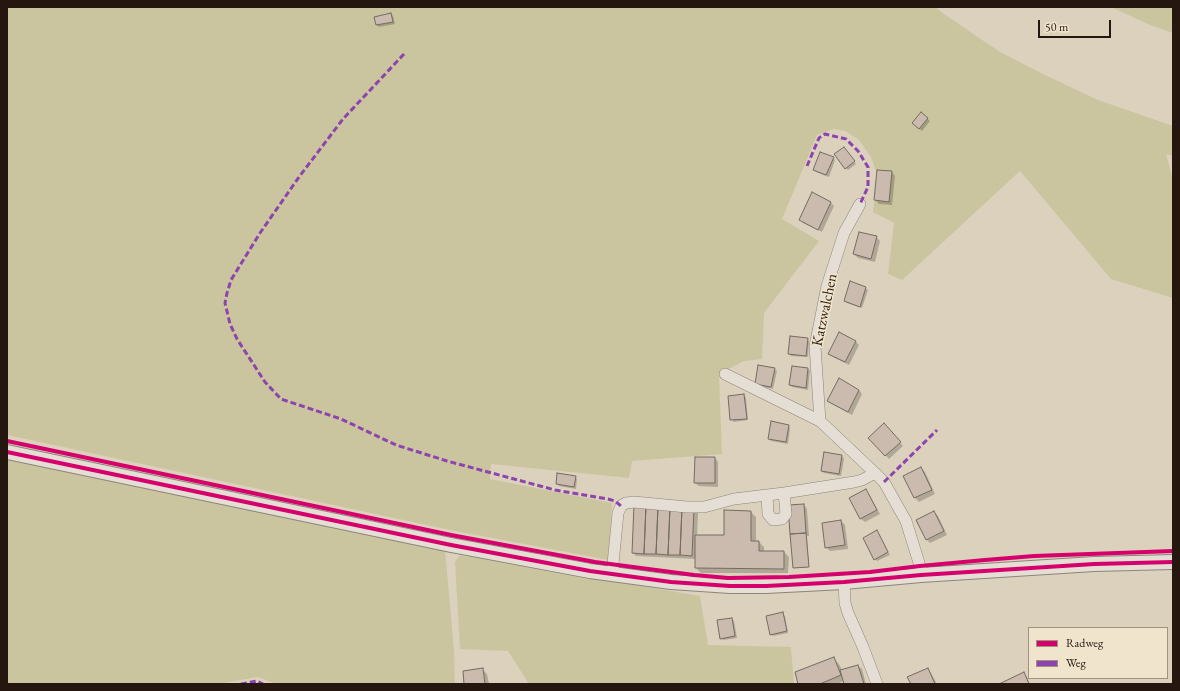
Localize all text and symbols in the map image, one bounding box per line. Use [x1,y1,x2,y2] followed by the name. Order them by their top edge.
[1040,12,1113,38] scale bar
[1045,19,1068,35] text: 50 m
[809,272,841,348] street label: Katzwalchen
[1028,627,1168,679] legend
[1066,635,1103,651] text: Radweg
[1066,655,1086,671] text: Weg

